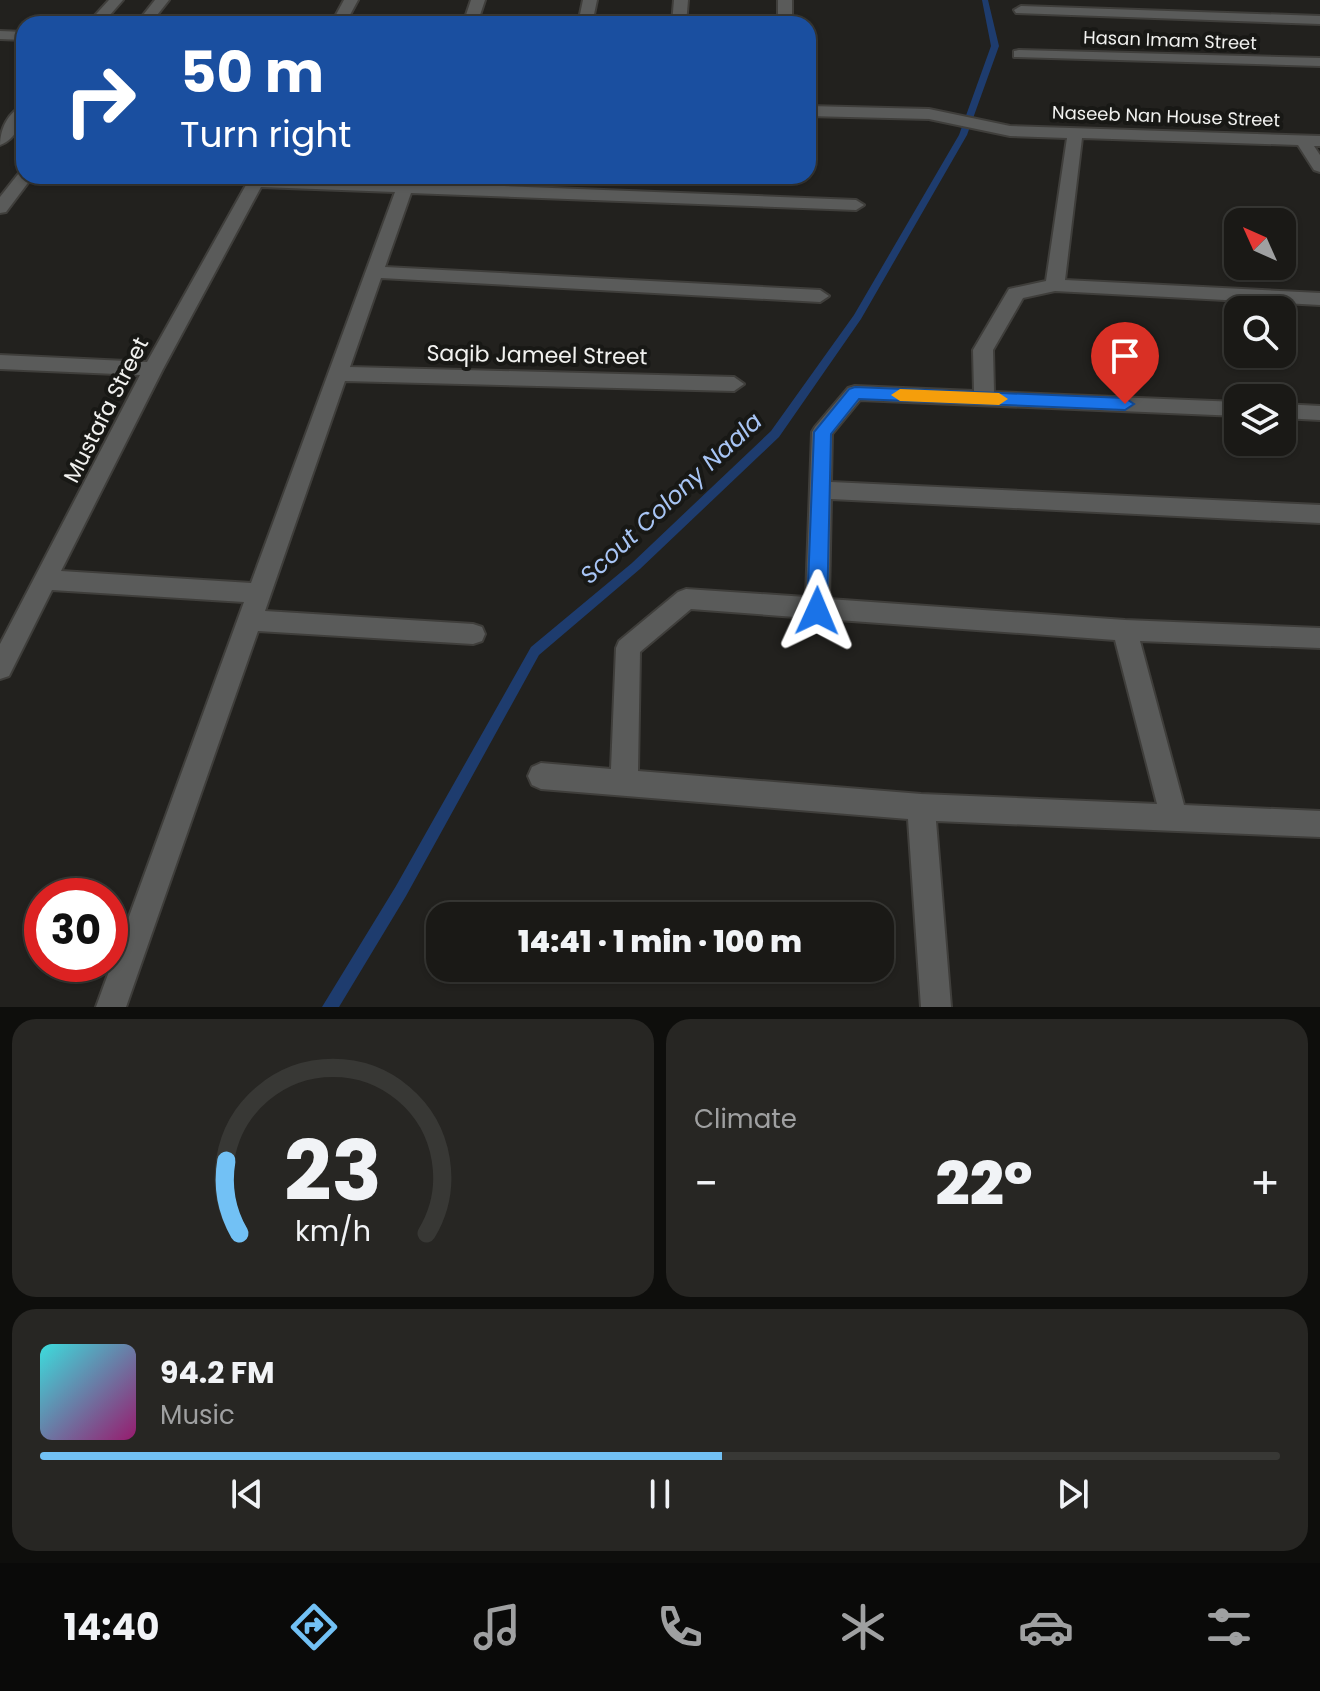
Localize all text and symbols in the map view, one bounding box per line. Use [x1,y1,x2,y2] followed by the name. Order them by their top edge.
[1083,24,1257,56] street label: Hasan Imam Street
[180,33,324,112] text: 50 m
[48,48,152,152] icon: right
[1052,100,1280,132] street label: Naseeb Nan House Street
[180,109,351,160] text: Turn right
[1224,208,1296,280] north arrow
[1224,208,1296,456] map controls
[1224,296,1296,368] button: search
[1091,322,1159,404] pin
[56,332,156,488] street label: Mustafa Street
[1103,334,1147,378] icon: arrive
[426,338,648,372] street label: Saqib Jameel Street
[1224,384,1296,456] button: layers
[573,405,769,591] water label: Scout Colony Naala
[775,569,859,653] position arrow
[24,878,128,982] speed limit sign: 30
[518,920,802,963] text: 14:41 · 1 min · 100 m
[694,1101,797,1137] text: Climate
[284,1113,382,1229] text: 23
[936,1142,1033,1226] text: 22°
[694,1153,718,1214] text: −
[1250,1153,1280,1214] text: +
[295,1211,371,1251] text: km/h
[160,1351,275,1394] text: 94.2 FM
[160,1397,235,1433] text: Music
[225,1472,269,1516] icon: previous
[638,1472,682,1516] icon: pause
[1051,1472,1095,1516] icon: next
[286,1599,342,1655] icon: directions
[469,1599,525,1655] icon: music
[652,1599,708,1655] icon: phone
[835,1599,891,1655] icon: climate
[1018,1599,1074,1655] icon: car
[1201,1599,1257,1655] icon: filters
[63,1602,159,1653] text: 14:40

